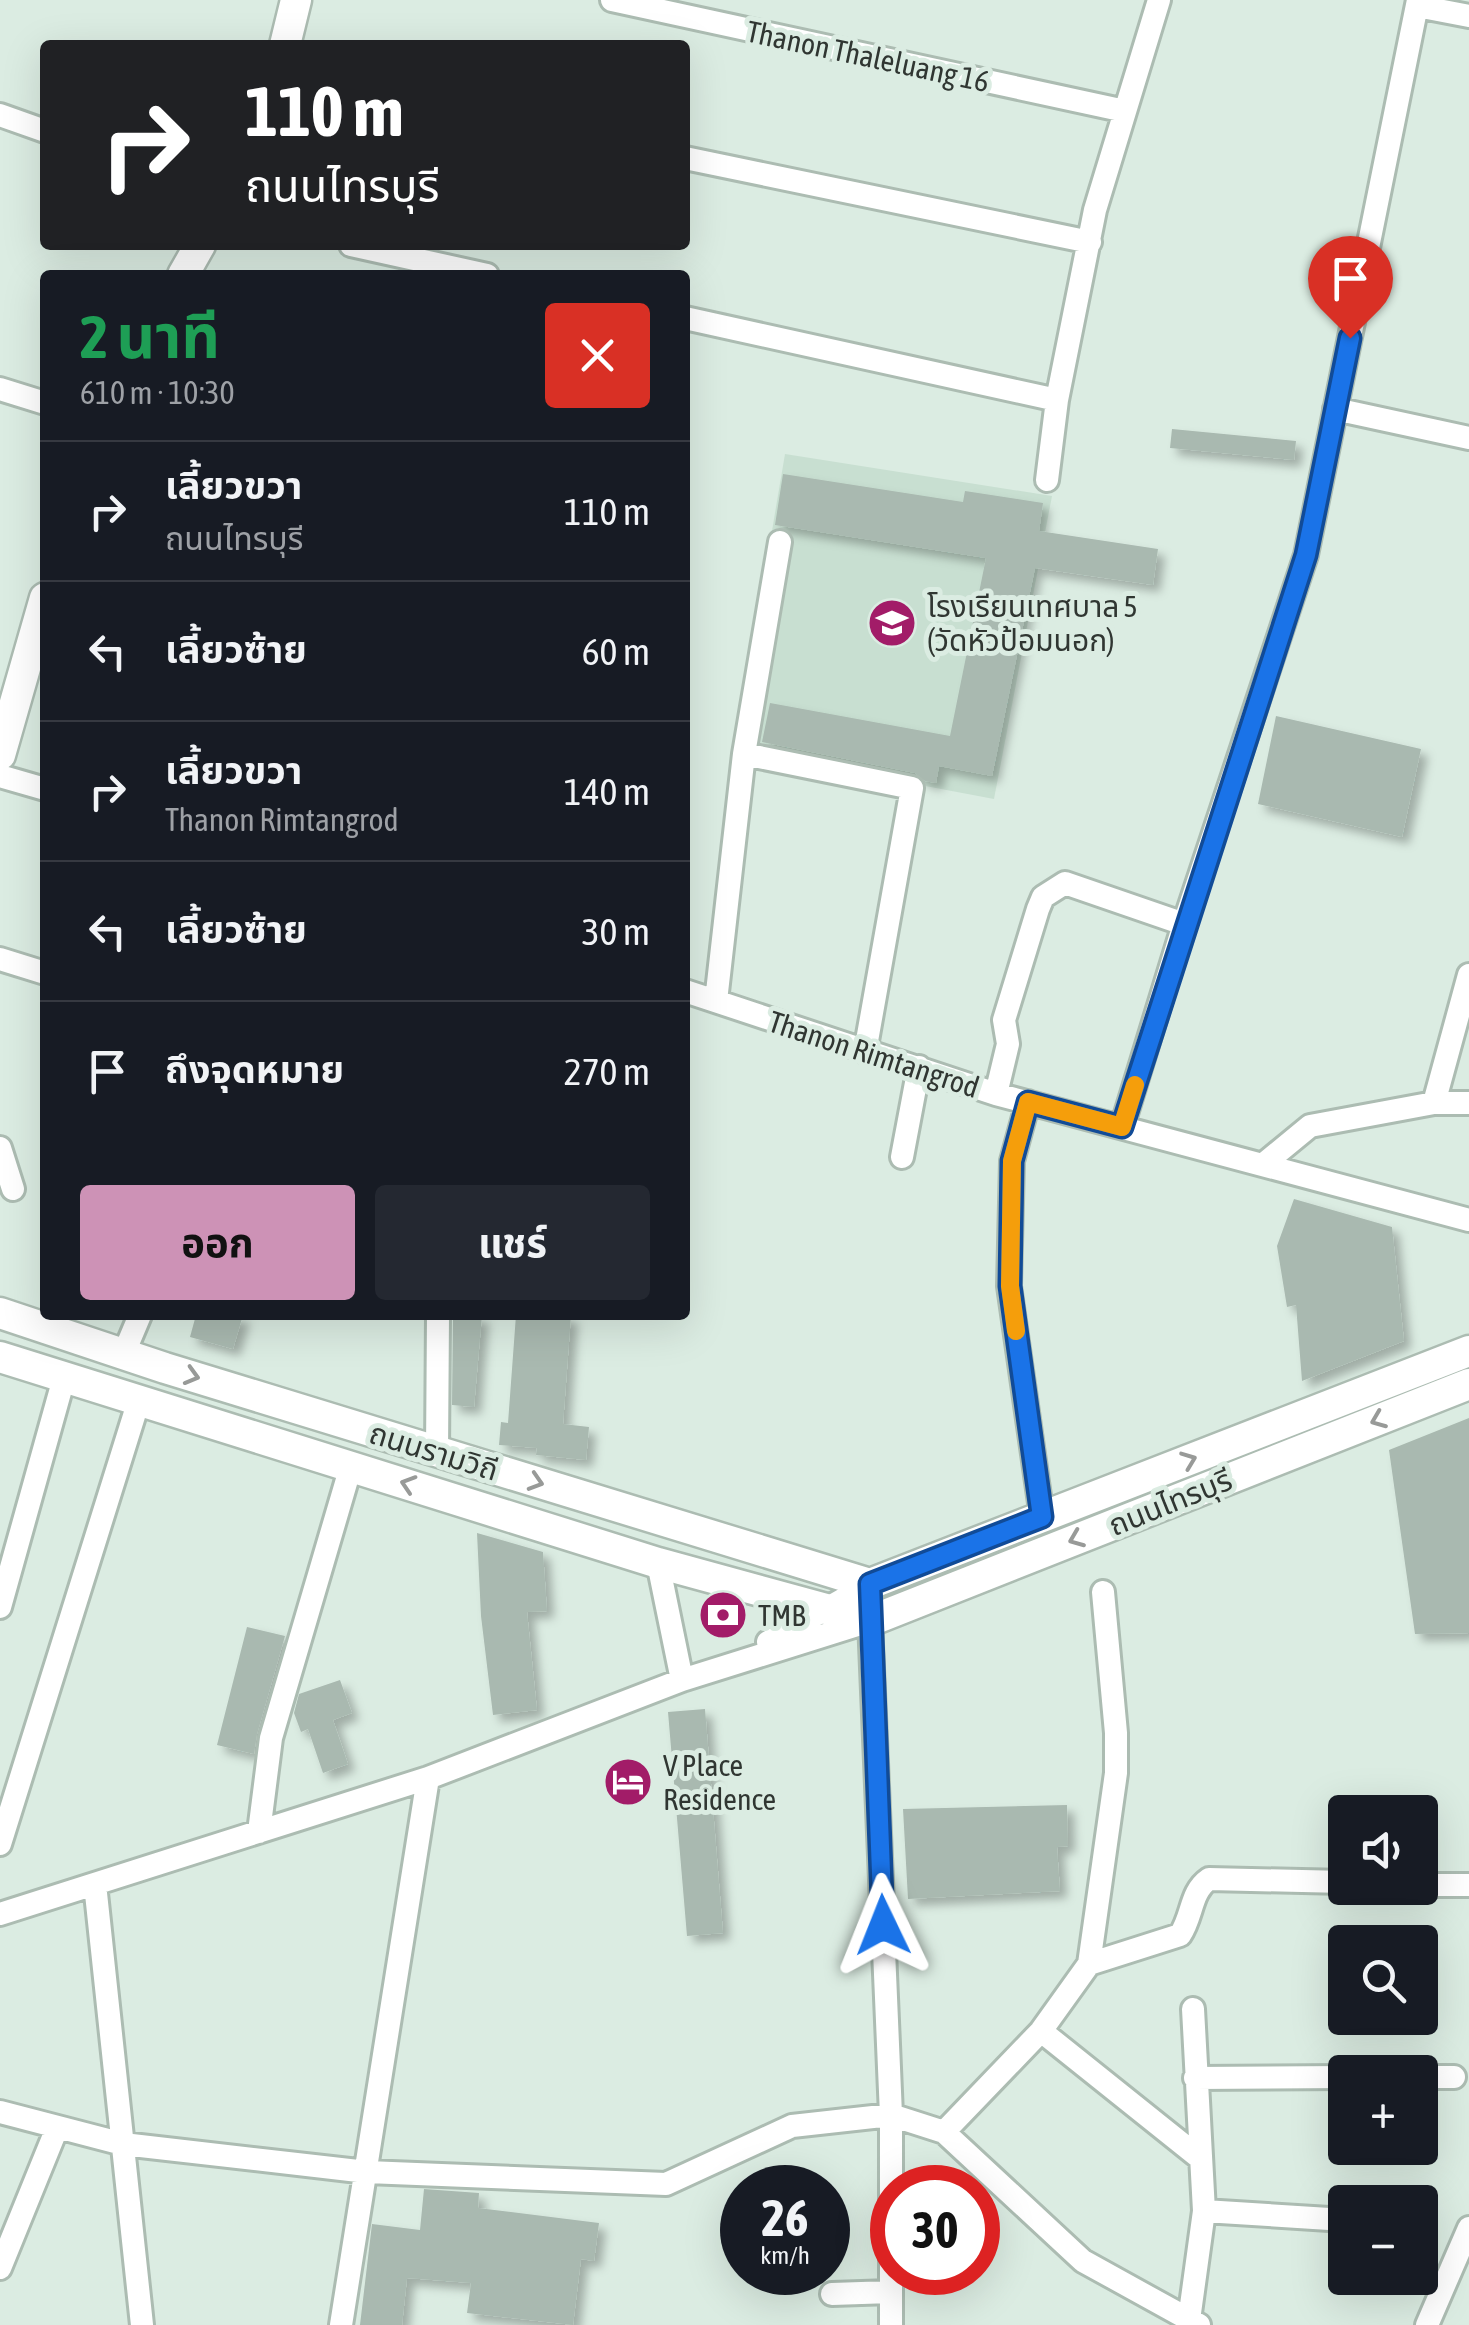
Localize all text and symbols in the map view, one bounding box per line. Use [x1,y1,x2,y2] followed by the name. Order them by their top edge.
[744,14,992,98] street label: Thanon Thaleluang 16
[245,71,404,151] text: 110 m
[80,80,210,210] icon: right
[245,160,439,212] text: ถนนไทรบุรี
[1308,236,1393,339] pin
[1323,251,1378,306] icon: arrive
[80,302,220,371] text: 2 นาที
[545,303,650,408] button: close
[80,374,235,411] text: 610 m · 10:30
[165,464,302,507] text: เลี้ยวขวา
[80,484,135,539] icon: right
[564,490,650,533] text: 110 m
[165,520,303,557] text: ถนนไทรบุรี
[927,589,1138,657] place label: โรงเรียนเทศบาล 5 (วัดหัวป้อมนอก)
[866,597,918,649] school or university icon: โรงเรียนเทศบาล 5 (วัดหัวป้อมนอก)
[80,624,135,679] icon: left
[165,628,307,671] text: เลี้ยวซ้าย
[582,630,650,673] text: 60 m
[165,749,302,792] text: เลี้ยวขวา
[80,764,135,819] icon: right
[564,770,650,813] text: 140 m
[165,801,399,838] text: Thanon Rimtangrod
[80,904,135,959] icon: left
[165,908,307,951] text: เลี้ยวซ้าย
[582,910,650,953] text: 30 m
[765,1004,983,1104] street label: Thanon Rimtangrod
[80,1044,135,1099] icon: arrive
[165,1048,344,1091] text: ถึงจุดหมาย
[564,1050,650,1093] text: 270 m
[80,1185,355,1300] button: ออก
[375,1185,650,1300] button: แชร์
[183,1364,200,1385] one-way arrow
[1371,1408,1388,1428] one-way arrow
[365,1415,503,1487] street label: ถนนรามวิถี
[1180,1451,1197,1471] one-way arrow
[1104,1462,1237,1544] street label: ถนนไทรบุรี
[527,1470,544,1491] one-way arrow
[400,1475,417,1495] one-way arrow
[1068,1528,1086,1548] one-way arrow
[697,1589,749,1641] bank icon: TMB
[758,1598,806,1632] place label: TMB
[663,1748,776,1816] place label: V Place Residence
[602,1756,654,1808] hotel icon: V Place Residence
[1328,1795,1438,2295] map controls
[1328,1795,1438,1905] button: sound
[831,1873,935,1977] position arrow
[1328,1925,1438,2035] button: search
[1328,2055,1438,2165] button: +
[870,2165,1000,2295] speed limit sign: 30
[1328,2185,1438,2295] button: −
[761,2189,808,2247] text: 26
[760,2241,810,2269] text: km/h

